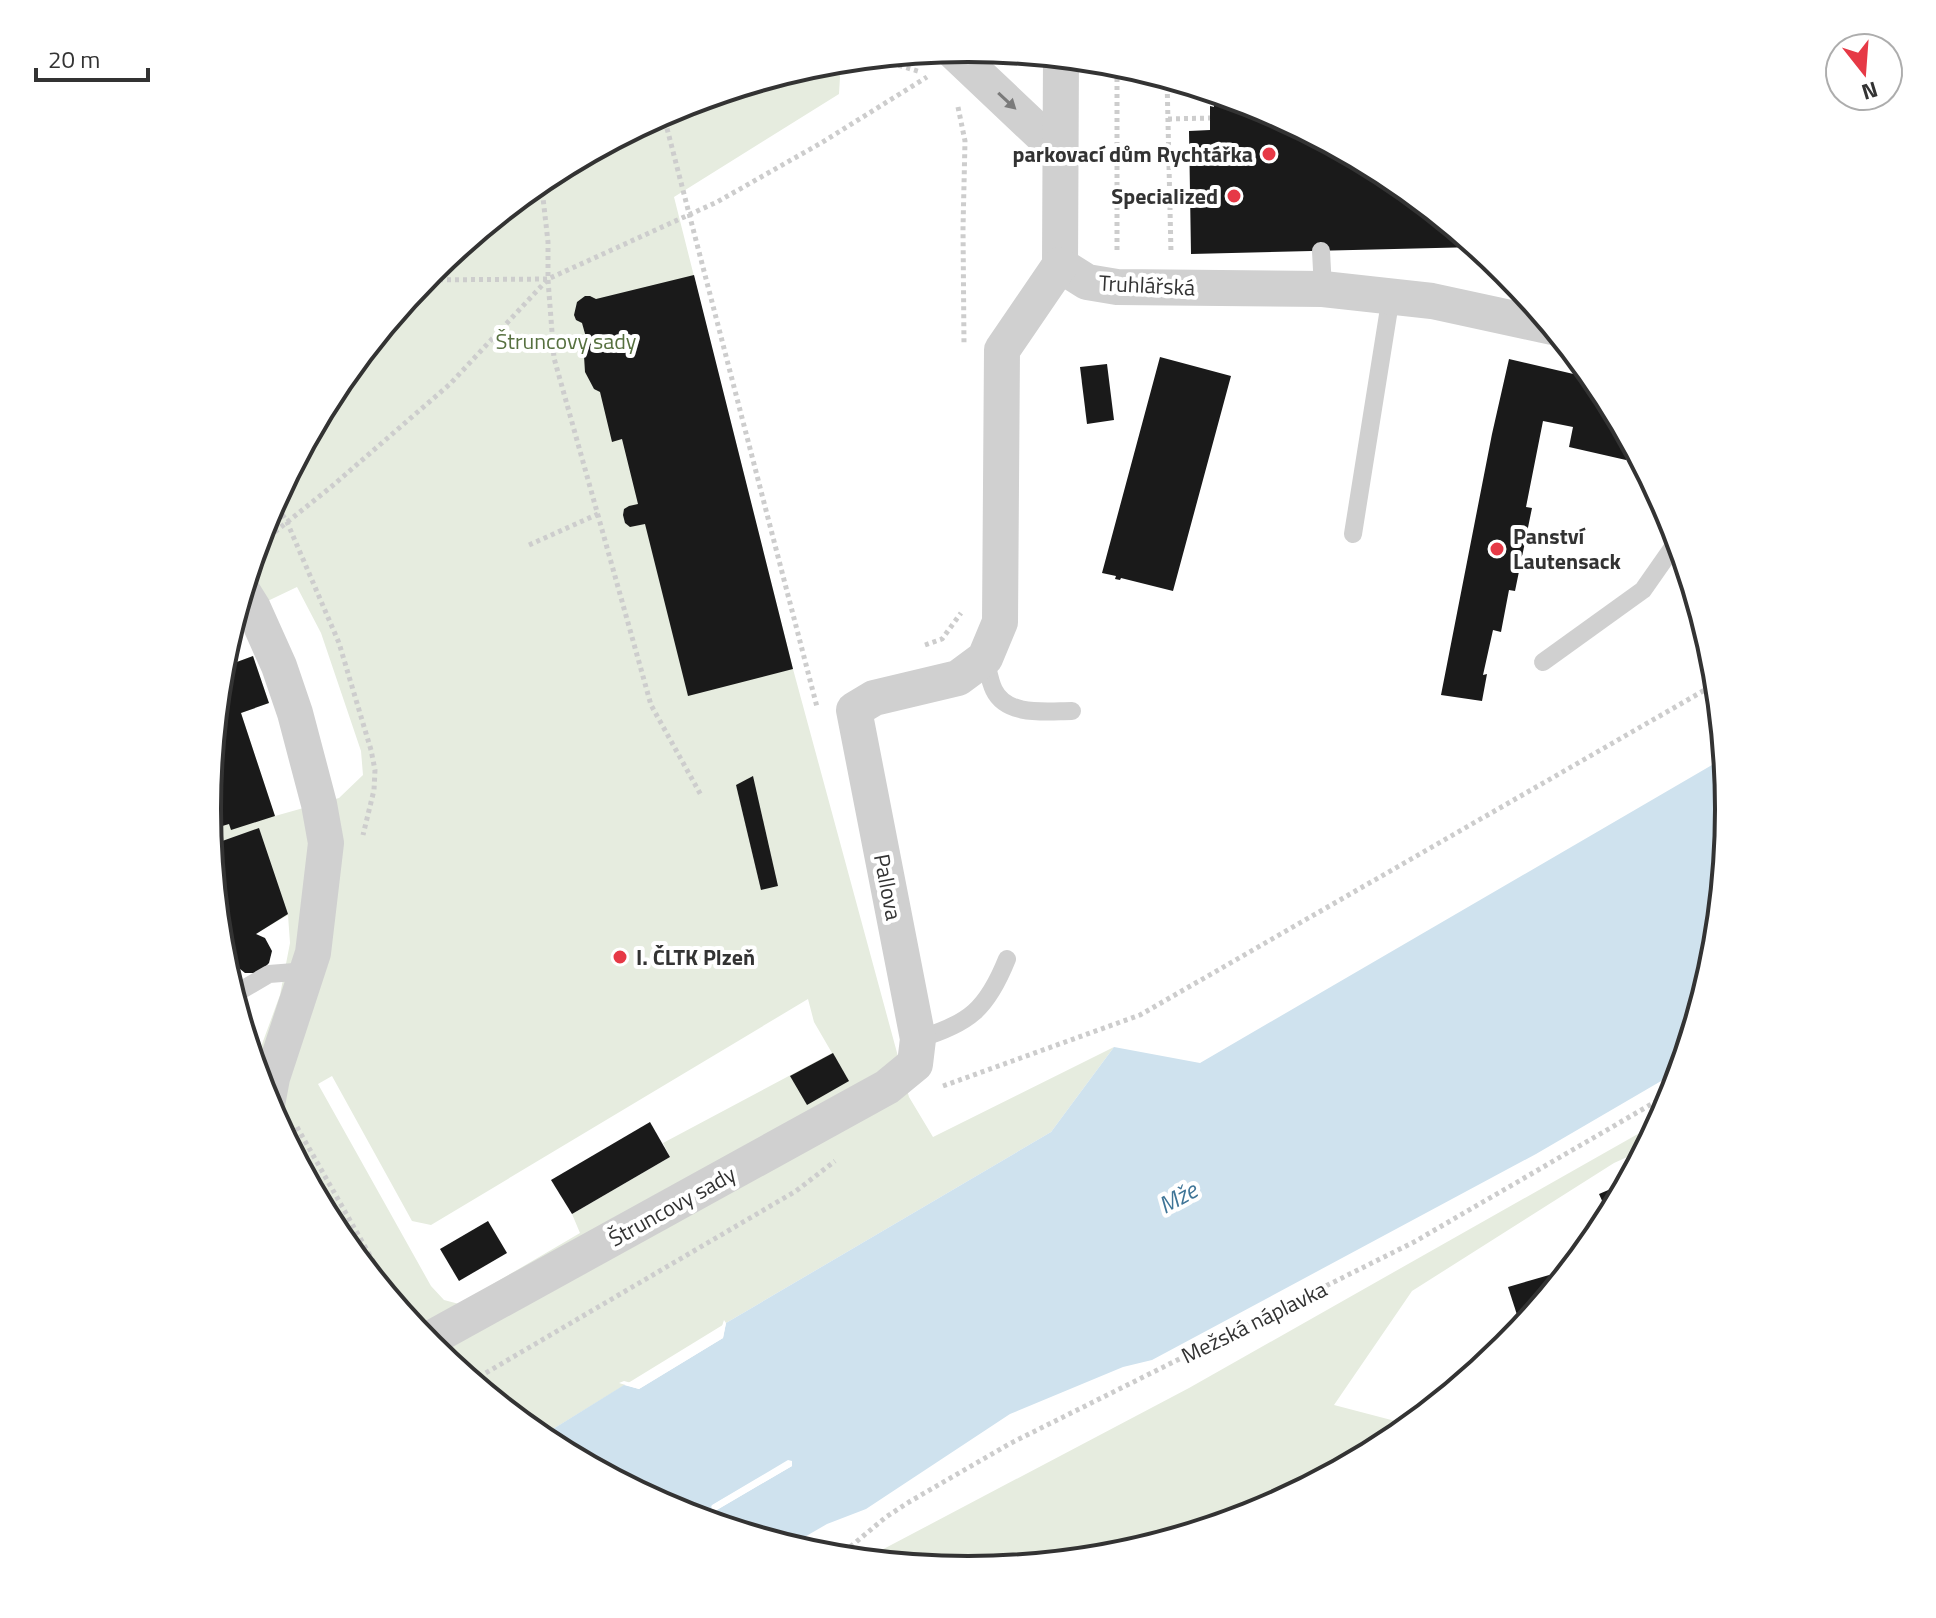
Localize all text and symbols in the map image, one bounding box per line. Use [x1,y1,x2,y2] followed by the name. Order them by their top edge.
[36,32,148,82] scale bar
[1824,32,1904,112] north arrow
[48,41,100,77] text: 20 m
[1858,73,1882,110] text: N
[997,92,1016,110] one-way arrow
[1013,137,1253,171] place label: parkovací dům Rychtářka
[1260,145,1278,163] marker: parkovací dům Rychtářka
[1111,179,1218,213] place label: Specialized
[1225,187,1243,205] marker: Specialized
[1098,266,1196,304] street label: Truhlářská
[496,324,637,358] park label: Štruncovy sady
[1513,519,1622,578] place label: Panství Lautensack
[1488,540,1506,558] marker: Panství Lautensack
[865,851,911,923] street label: Pallova
[636,940,755,974] place label: I. ČLTK Plzeň
[611,948,629,966] marker: I. ČLTK Plzeň
[602,1157,742,1255] street label: Štruncovy sady
[1151,1171,1205,1223] water label: Mže
[1175,1272,1333,1372] street label: Mežská náplavka

